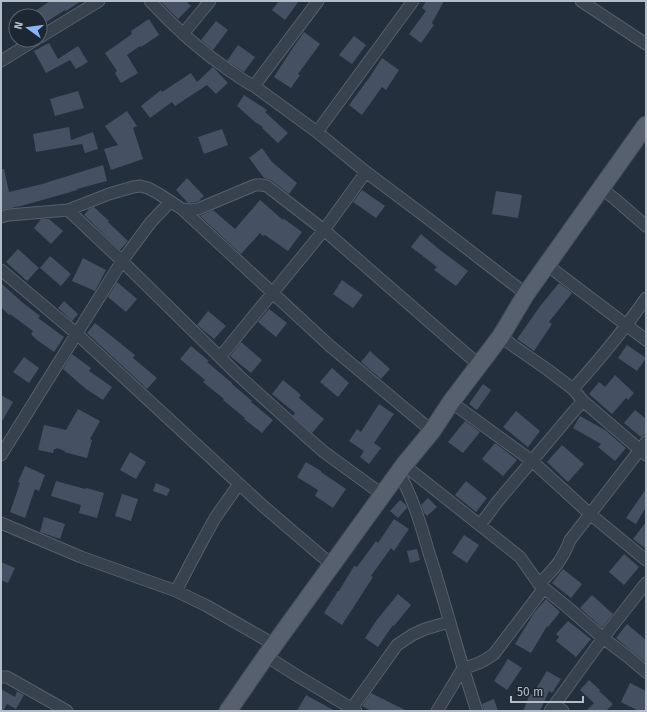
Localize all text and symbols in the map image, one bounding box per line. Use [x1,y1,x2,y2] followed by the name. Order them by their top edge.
[8,8,48,48] north arrow
[12,21,26,31] text: N
[511,678,583,704] scale bar
[517,685,543,699] text: 50 m

